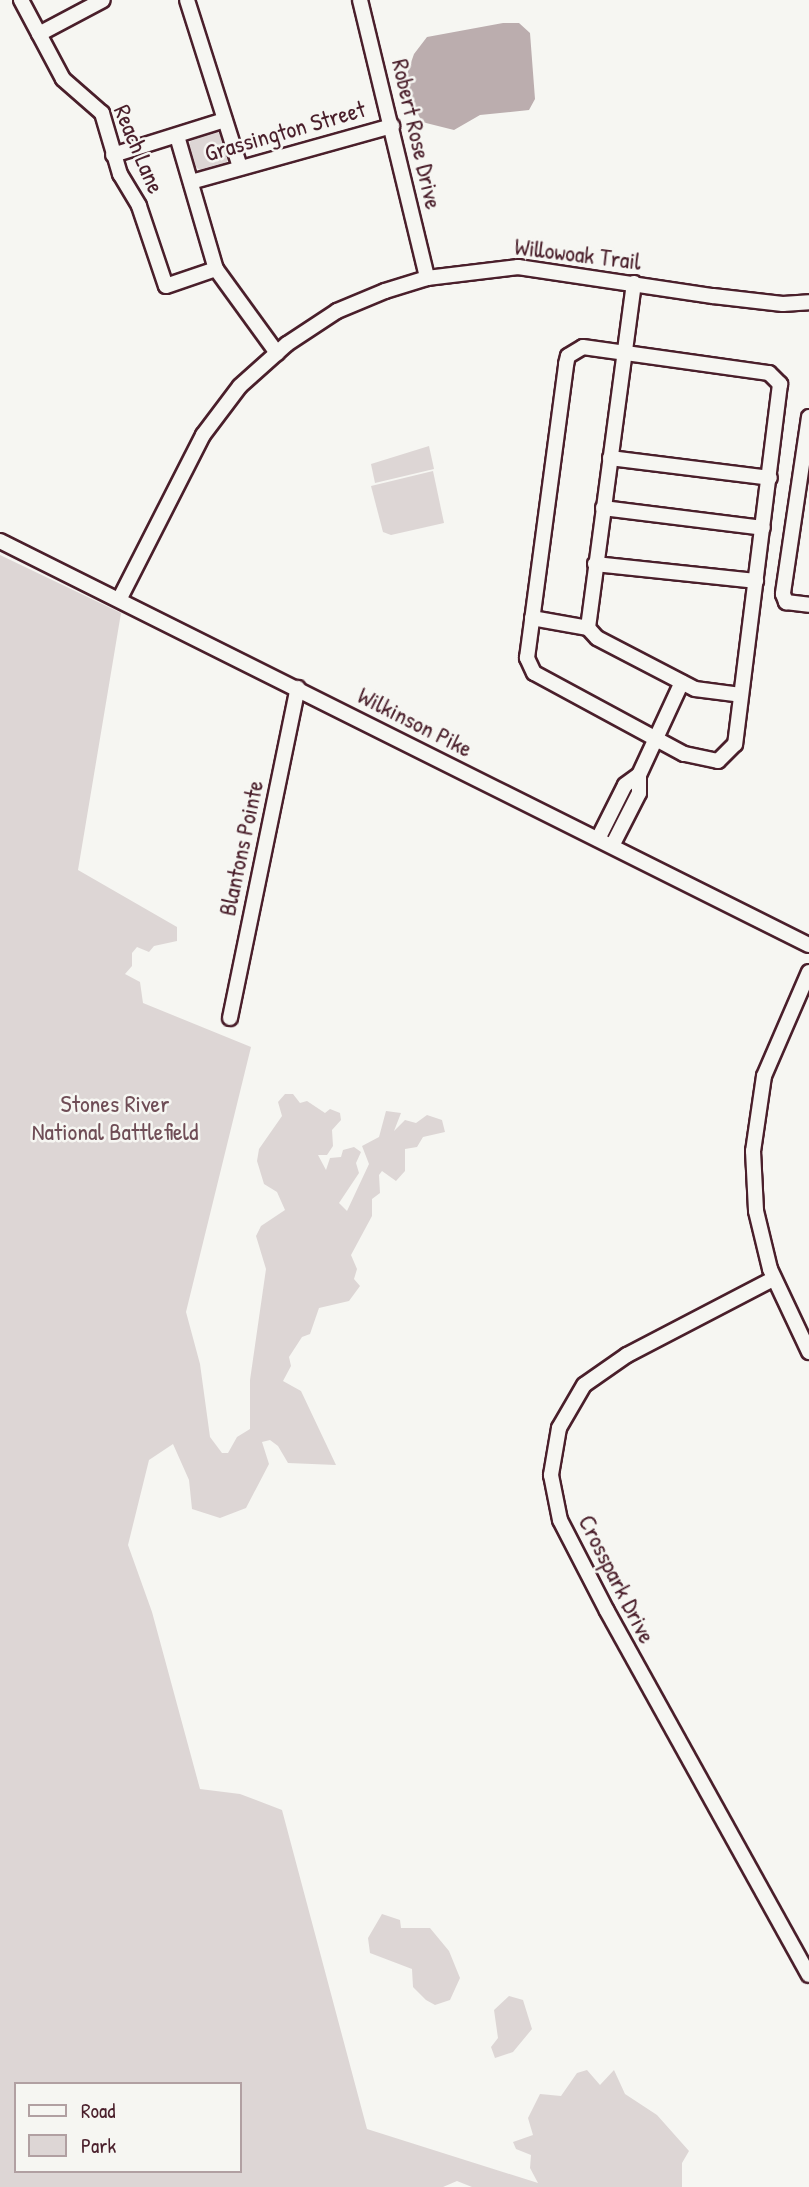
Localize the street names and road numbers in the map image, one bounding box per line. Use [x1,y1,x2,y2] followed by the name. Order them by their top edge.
[386,56,448,212] street label: Robert Rose Drive
[201,94,369,168] street label: Grassington Street
[107,100,171,198] street label: Reach Lane
[513,232,643,276] street label: Willowoak Trail
[353,681,477,763] street label: Wilkinson Pike
[213,778,269,918] street label: Blantons Pointe
[572,1510,662,1648] street label: Crosspark Drive

